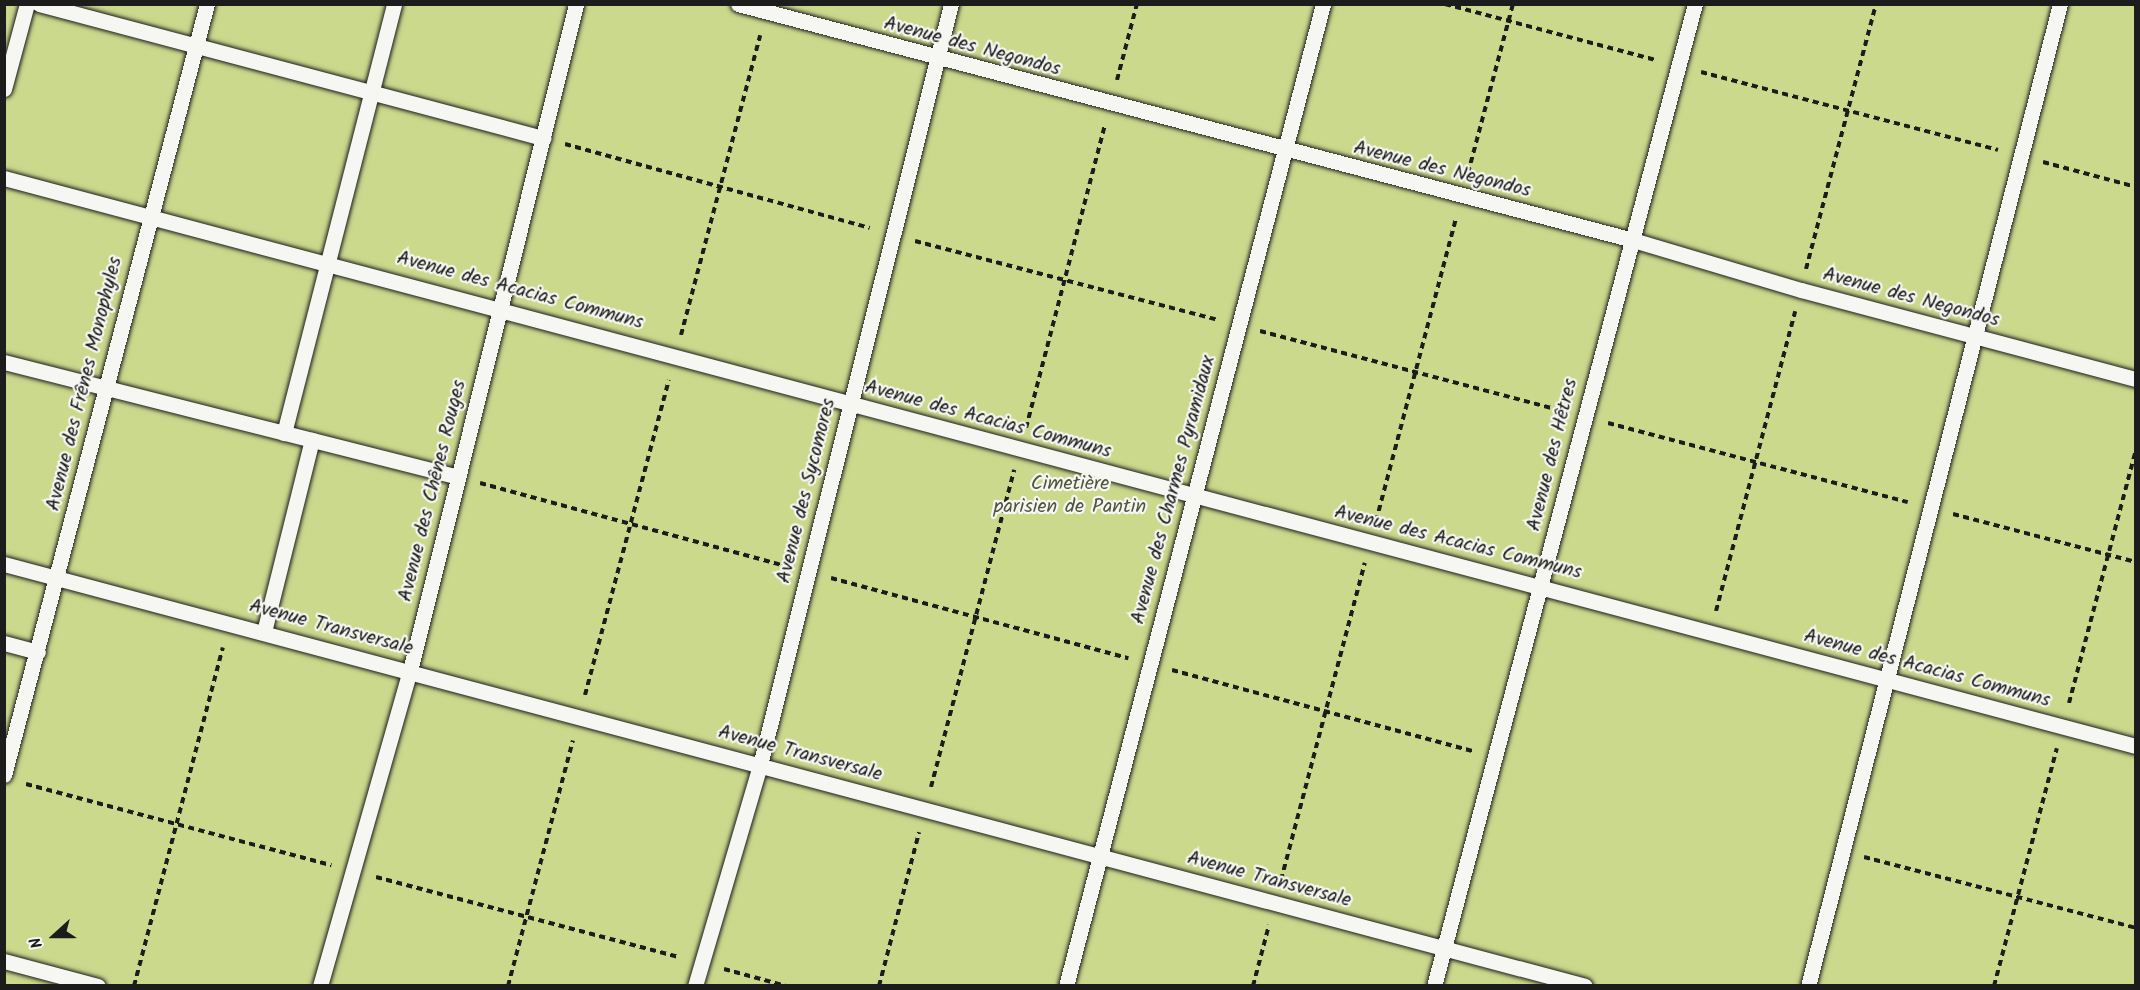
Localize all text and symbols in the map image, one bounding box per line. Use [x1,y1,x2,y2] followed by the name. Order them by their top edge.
[881,12,1063,82] street label: Avenue des Negondos
[1351,136,1533,204] street label: Avenue des Negondos
[394,247,646,335] street label: Avenue des Acacias Communs
[42,254,128,514] street label: Avenue des Frênes Monophyles
[1820,263,2002,333] street label: Avenue des Negondos
[1127,353,1221,627] street label: Avenue des Charmes Pyramidaux
[862,376,1114,464] street label: Avenue des Acacias Communs
[1522,376,1584,534] street label: Avenue des Hêtres
[394,378,472,604] street label: Avenue des Chênes Rouges
[772,396,842,586] street label: Avenue des Sycomores
[994,472,1146,519] park label: Cimetière parisien de Pantin
[1332,501,1584,585] street label: Avenue des Acacias Communs
[246,595,416,661] street label: Avenue Transversale
[1801,625,2053,713] street label: Avenue des Acacias Communs
[715,721,885,787] street label: Avenue Transversale
[1184,847,1354,913] street label: Avenue Transversale
[24,906,84,966] north arrow
[23,933,50,952] text: N

